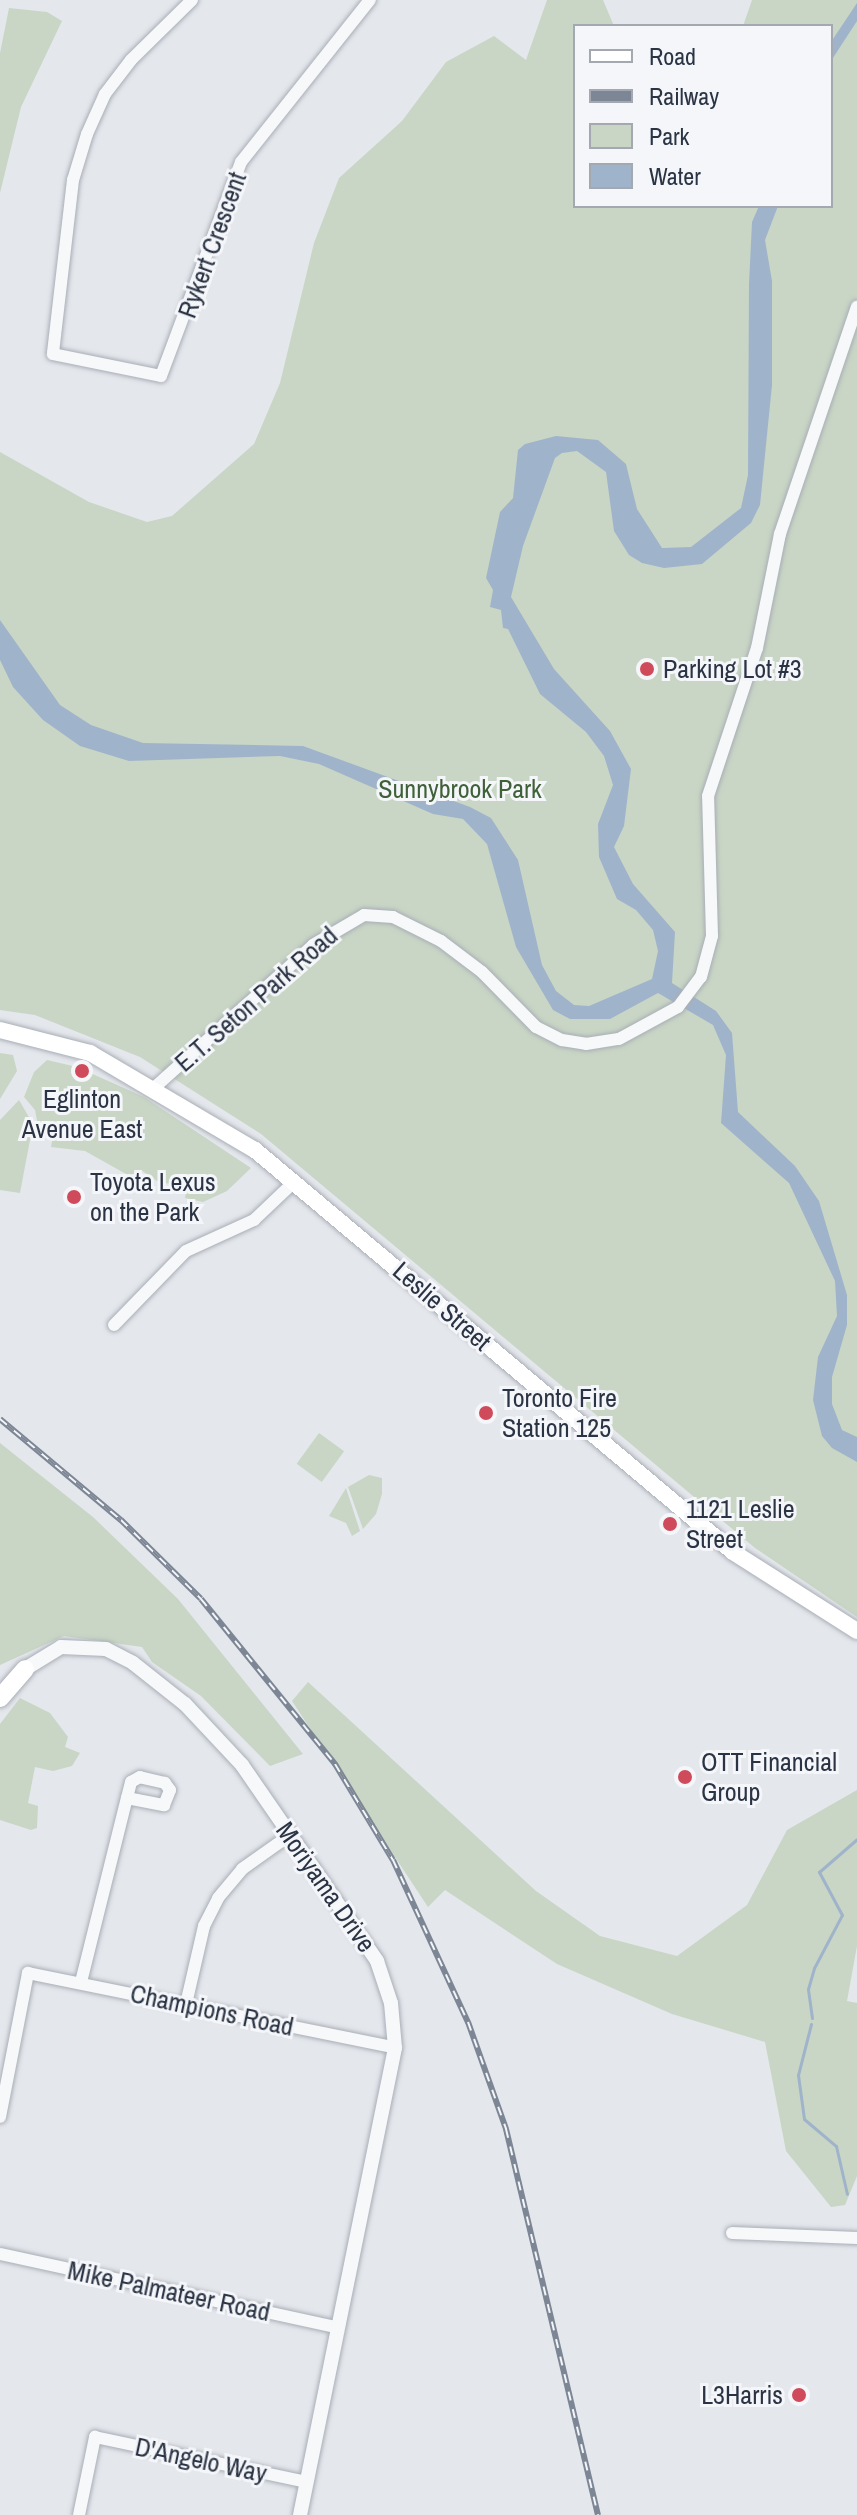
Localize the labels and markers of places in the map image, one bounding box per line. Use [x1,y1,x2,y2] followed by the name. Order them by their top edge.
[663,653,802,685] place label: Parking Lot #3
[638,660,656,678] marker: Parking Lot #3
[73,1062,91,1080] marker: Eglinton Avenue East
[22,1083,142,1144] place label: Eglinton Avenue East
[90,1166,216,1228] place label: Toyota Lexus on the Park
[65,1188,83,1206] marker: Toyota Lexus on the Park
[502,1382,617,1444] place label: Toronto Fire Station 125
[477,1404,495,1422] marker: Toronto Fire Station 125
[686,1493,795,1554] place label: 1121 Leslie Street
[661,1515,679,1533] marker: 1121 Leslie Street
[701,1746,837,1808] place label: OTT Financial Group
[676,1768,694,1786] marker: OTT Financial Group
[701,2379,783,2411] place label: L3Harris
[790,2386,808,2404] marker: L3Harris

